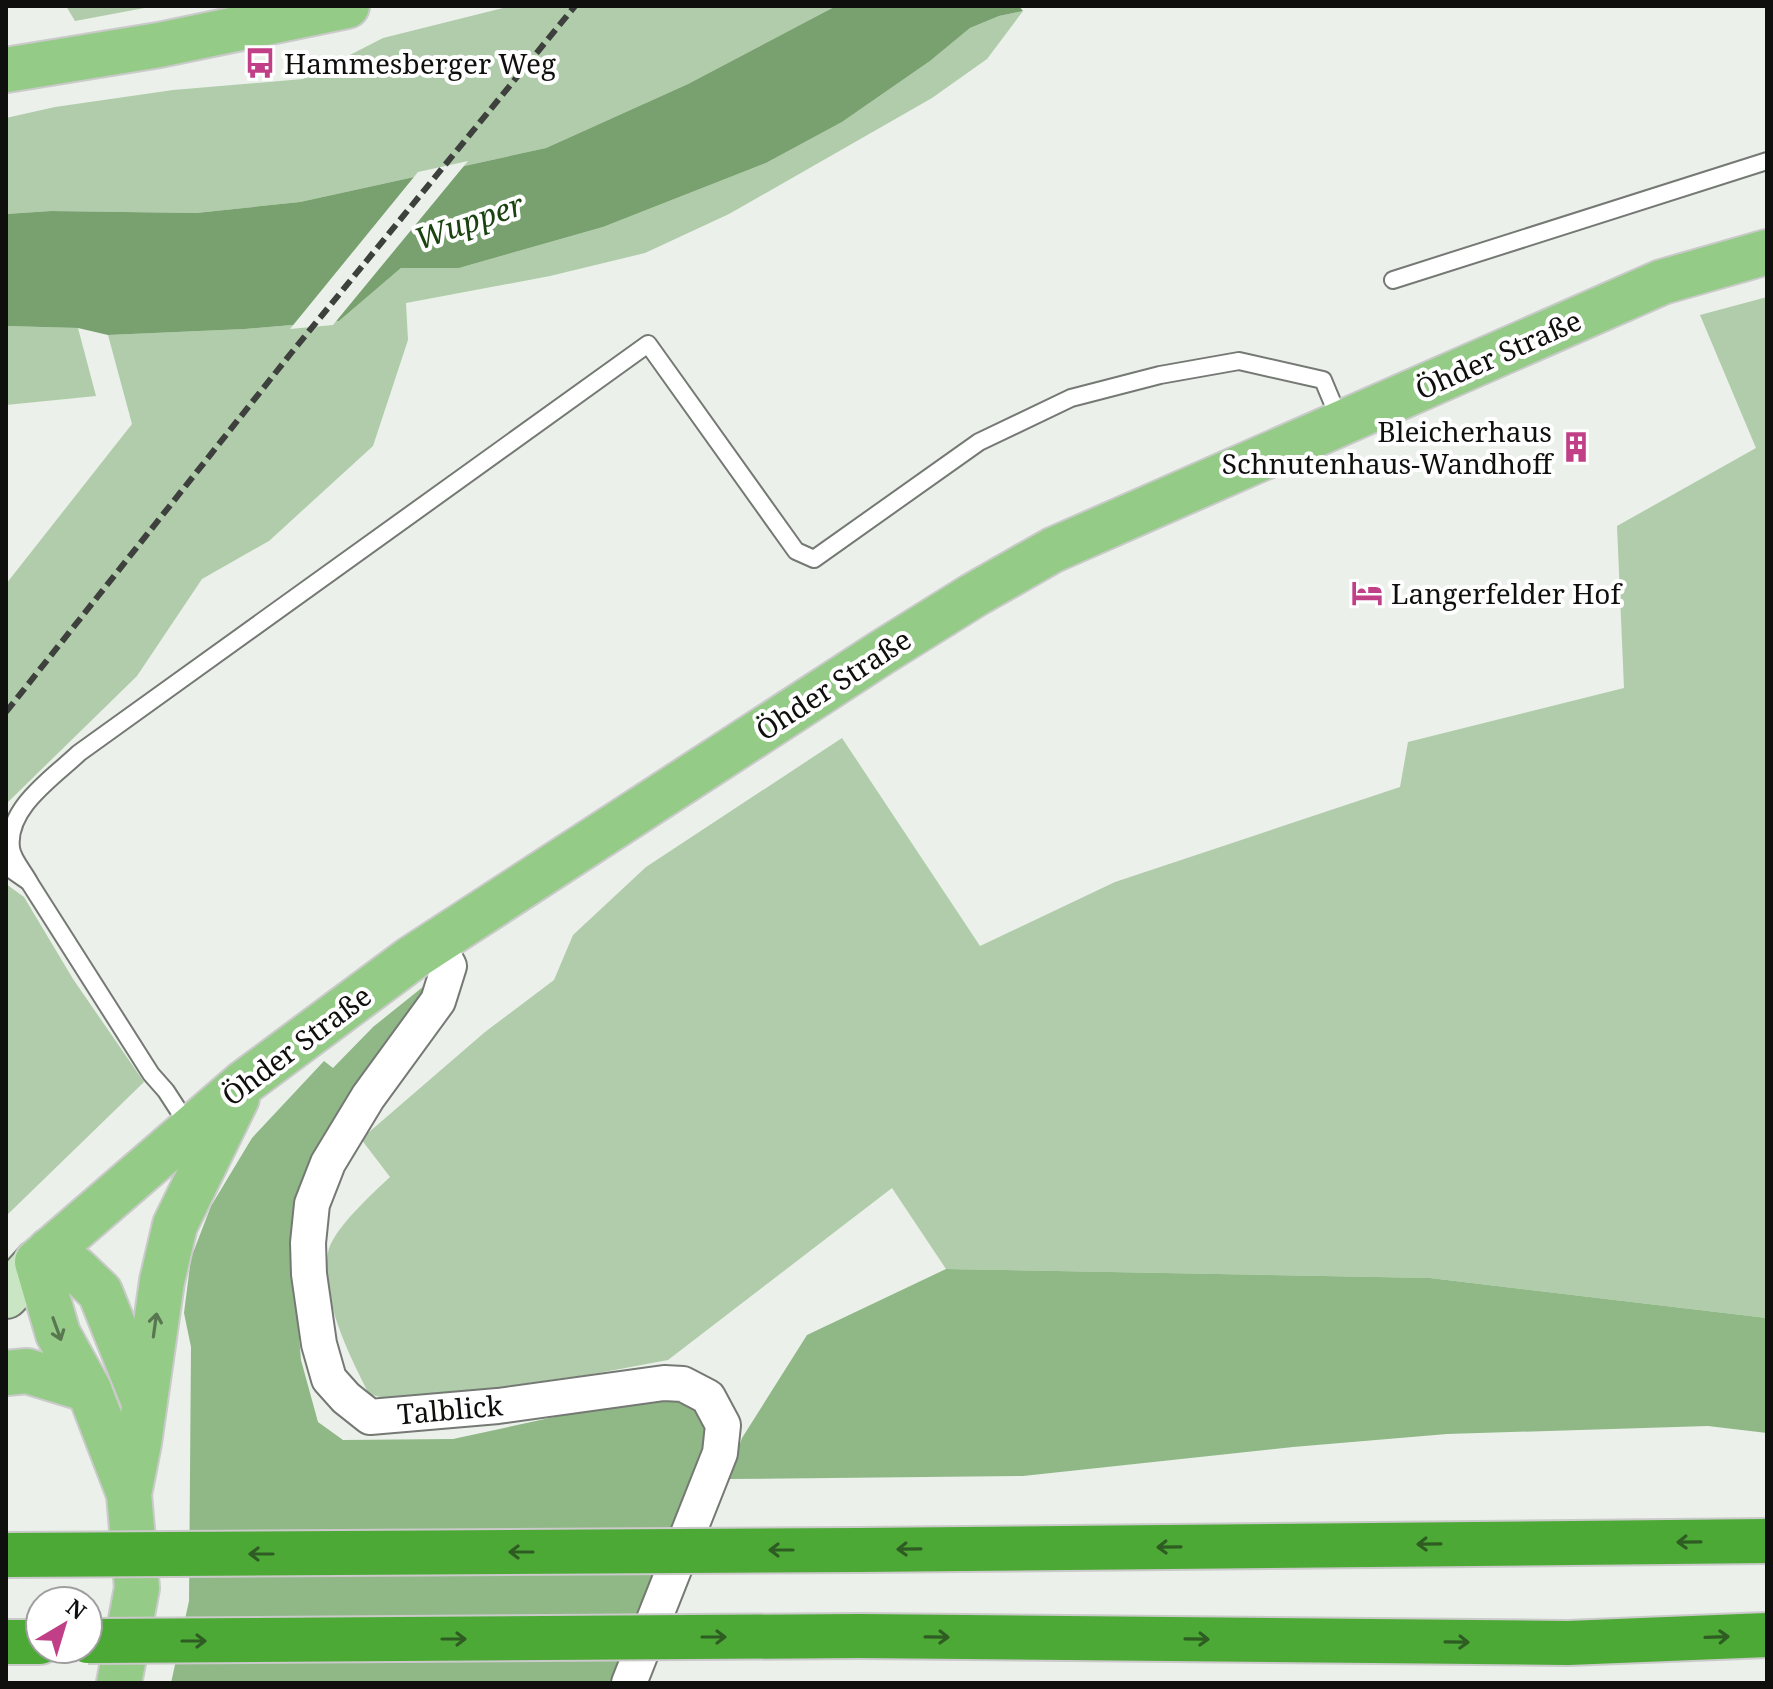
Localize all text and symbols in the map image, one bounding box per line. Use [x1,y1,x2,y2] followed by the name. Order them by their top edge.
[284,44,556,82] place label: Hammesberger Weg
[243,46,277,80] bus stop icon: Hammesberger Weg
[409,183,530,259] water label: Wupper
[1409,300,1587,408] street label: Öhder Straße
[1222,412,1554,482] place label: Bleicherhaus Schnutenhaus-Wandhoff
[1559,430,1593,464] building icon: Bleicherhaus Schnutenhaus-Wandhoff
[1391,574,1623,612] place label: Langerfelder Hof
[1350,576,1384,610] hotel icon: Langerfelder Hof
[748,620,918,748] street label: Öhder Straße
[214,976,378,1114] street label: Öhder Straße
[148,1313,163,1338] one-way arrow
[51,1316,66,1341] one-way arrow
[396,1385,505,1433] street label: Talblick
[1676,1534,1703,1550] one-way arrow
[1416,1537,1443,1552] one-way arrow
[1156,1539,1183,1555] one-way arrow
[896,1541,923,1557] one-way arrow
[768,1542,795,1558] one-way arrow
[508,1544,535,1560] one-way arrow
[248,1546,275,1562] one-way arrow
[24,1585,104,1665] north arrow
[61,1591,93,1626] text: N
[700,1629,727,1645] one-way arrow
[923,1629,950,1645] one-way arrow
[1703,1629,1730,1644] one-way arrow
[440,1631,467,1647] one-way arrow
[1183,1631,1210,1647] one-way arrow
[180,1633,207,1649] one-way arrow
[1443,1634,1470,1650] one-way arrow

